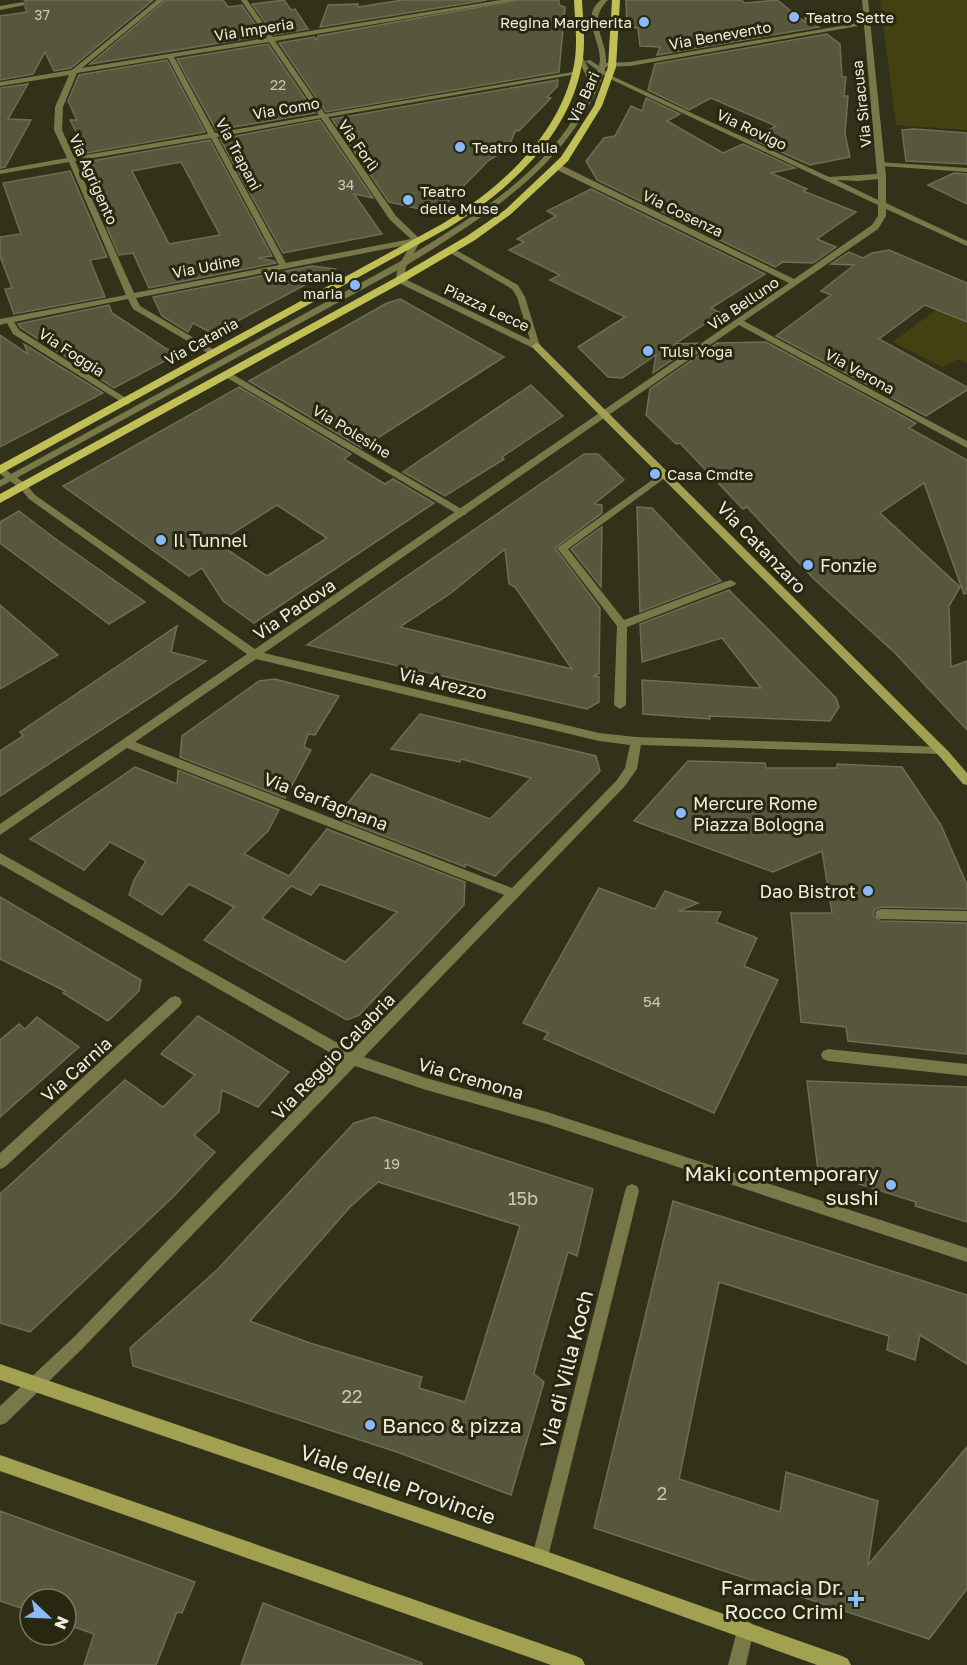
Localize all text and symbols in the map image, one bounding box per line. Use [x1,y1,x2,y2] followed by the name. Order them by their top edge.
[34,6,50,23] house number: 37
[806,8,895,26] place label: Teatro Sette
[787,10,801,24] marker: Teatro Sette
[500,13,632,31] place label: Regina Margherita
[213,14,295,44] street label: Via Imperia
[637,15,651,29] marker: Regina Margherita
[667,17,773,53] street label: Via Benevento
[847,59,875,149] street label: Via Siracusa
[563,68,603,126] street label: Via Bari
[270,76,286,93] house number: 22
[251,93,321,123] street label: Via Como
[714,105,790,153] street label: Via Rovigo
[212,115,266,193] street label: Via Trapani
[335,116,383,174] street label: Via Forlì
[66,131,122,227] street label: Via Agrigento
[472,138,558,156] place label: Teatro Italia
[453,140,467,154] marker: Teatro Italia
[338,176,354,193] house number: 34
[420,182,499,217] place label: Teatro delle Muse
[640,186,726,240] street label: Via Cosenza
[401,193,415,207] marker: Teatro delle Muse
[171,251,242,281] street label: Via Udine
[264,267,343,302] place label: Via catania maria
[704,273,782,333] street label: Via Belluno
[348,278,362,292] marker: Via catania maria
[441,279,533,335] street label: Piazza Lecce
[161,313,241,369] street label: Via Catania
[36,324,108,380] street label: Via Foggia
[660,342,733,360] place label: Tulsi Yoga
[641,344,655,358] marker: Tulsi Yoga
[822,345,898,397] street label: Via Verona
[310,401,395,462] street label: Via Polesine
[667,465,754,483] place label: Casa Cmdte
[648,467,662,481] marker: Casa Cmdte
[713,496,811,598] street label: Via Catanzaro
[173,529,248,551] place label: Il Tunnel
[154,533,168,547] marker: Il Tunnel
[820,554,877,576] place label: Fonzie
[801,558,815,572] marker: Fonzie
[249,573,339,645] street label: Via Padova
[397,662,489,704] street label: Via Arezzo
[261,767,391,835] street label: Via Garfagnana
[693,792,825,835] place label: Mercure Rome Piazza Bologna
[674,806,688,820] marker: Mercure Rome Piazza Bologna
[759,880,856,902] place label: Dao Bistrot
[861,884,875,898] marker: Dao Bistrot
[267,988,399,1124] street label: Via Reggio Calabria
[643,992,661,1010] house number: 54
[36,1032,116,1106] street label: Via Carnia
[416,1052,526,1104] street label: Via Cremona
[384,1154,400,1172] house number: 19
[684,1160,879,1210] place label: Maki contemporary sushi
[884,1178,898,1192] marker: Maki contemporary sushi
[508,1187,538,1209] house number: 15b
[534,1287,598,1451] street label: Via di Villa Koch
[342,1385,362,1407] house number: 22
[382,1412,522,1438] place label: Banco & pizza
[363,1418,377,1432] marker: Banco & pizza
[297,1438,499,1530] street label: Viale delle Provincie
[657,1482,667,1504] house number: 2
[721,1574,844,1624] place label: Farmacia Dr. Rocco Crimi
[18,1587,78,1647] north arrow
[849,1592,863,1606] marker: Farmacia Dr. Rocco Crimi
[50,1613,73,1632] text: N

